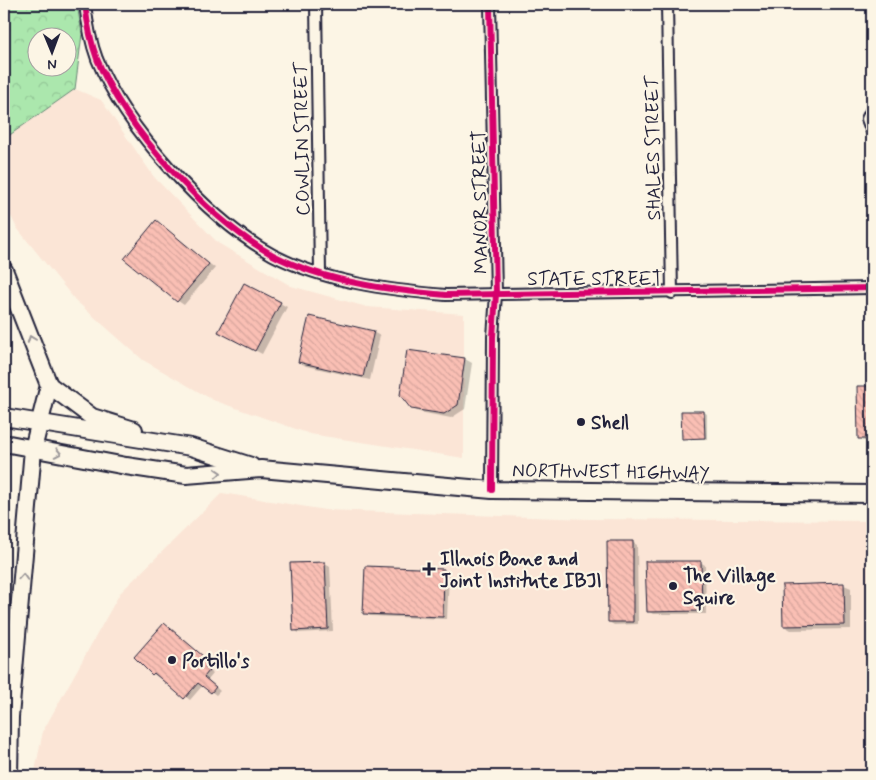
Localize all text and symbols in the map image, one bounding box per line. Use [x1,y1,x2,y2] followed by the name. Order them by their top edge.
[28,28,78,78] north arrow
[47,55,57,73] text: N
[289,61,316,216] street label: COWLIN STREET
[640,74,667,221] street label: SHALES STREET
[467,130,494,274] street label: MANOR STREET
[527,267,663,292] street label: STATE STREET
[27,336,37,344] one-way arrow
[591,411,630,436] place label: Shell
[575,416,587,428] marker: Shell
[53,448,62,458] one-way arrow
[512,458,710,487] street label: NORTHWEST HIGHWAY
[214,467,222,478] one-way arrow
[440,547,602,594] place label: Illnois Bone and Joint Institute IBJI
[422,562,436,576] marker: Illnois Bone and Joint Institute IBJI
[683,564,776,611] place label: The Village Squire
[17,572,28,580] one-way arrow
[667,580,679,592] marker: The Village Squire
[182,649,250,674] place label: Portillo's
[166,654,178,666] marker: Portillo's

